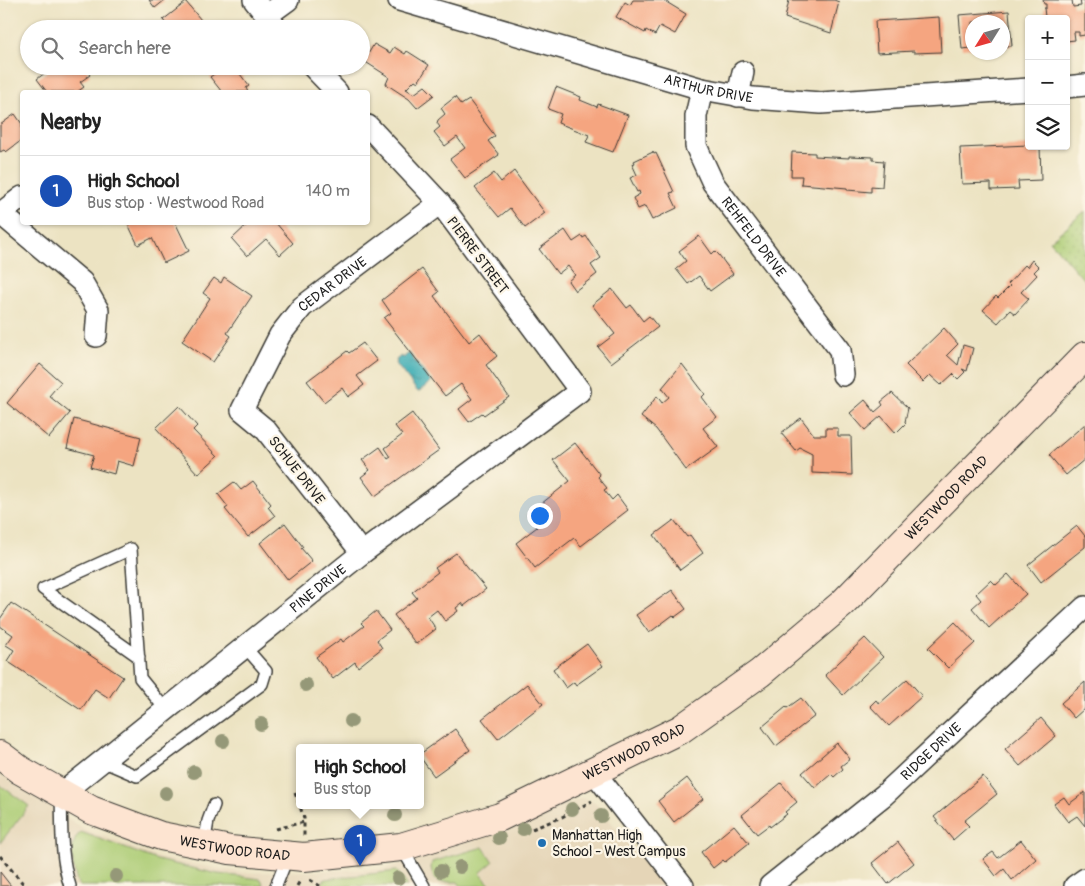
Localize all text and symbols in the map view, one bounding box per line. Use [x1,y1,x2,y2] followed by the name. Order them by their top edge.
[965,15,1010,60] north arrow
[1025,15,1070,150] map controls
[1025,15,1070,60] button: +
[20,20,370,75] search box
[38,34,66,62] icon: search
[78,36,171,60] text: Search here
[1025,60,1070,105] button: −
[662,70,754,107] street label: ARTHUR DRIVE
[1025,105,1070,150] button: layers
[40,109,101,136] text: Nearby
[87,169,180,193] text: High School
[53,181,59,201] text: 1
[306,181,350,201] text: 140 m
[87,193,264,213] text: Bus stop · Westwood Road
[718,194,789,281] street label: REHFELD DRIVE
[443,214,512,297] street label: PIERRE STREET
[295,253,370,316] street label: CEDAR DRIVE
[265,433,328,508] street label: SCHUE DRIVE
[901,452,992,544] street label: WESTWOOD ROAD
[527,503,553,529] your location
[286,561,350,617] street label: PINE DRIVE
[897,719,965,784] street label: RIDGE DRIVE
[580,720,688,784] street label: WESTWOOD ROAD
[296,744,424,809] popup
[314,755,406,779] text: High School
[314,779,371,799] text: Bus stop
[344,825,376,866] pin: 1
[552,827,686,860] place label: Manhattan High School - West Campus
[178,832,291,865] street label: WESTWOOD ROAD
[536,837,548,849] marker: Manhattan High School - West Campus

